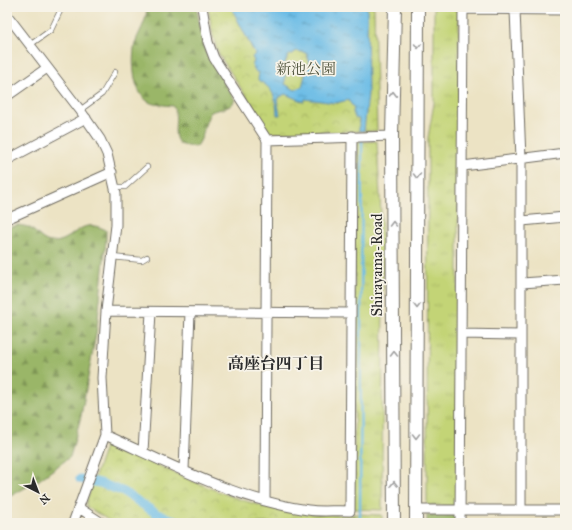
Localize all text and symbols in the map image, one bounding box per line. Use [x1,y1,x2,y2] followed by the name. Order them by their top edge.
[414,43,422,49] one-way arrow
[276,60,336,78] park label: 新池公園
[389,91,397,97] one-way arrow
[413,173,422,179] one-way arrow
[368,213,386,317] street label: Shirayama-Road
[389,221,397,227] one-way arrow
[413,303,421,309] one-way arrow
[390,351,398,357] one-way arrow
[228,354,324,373] district label: 高座台四丁目
[412,433,420,439] one-way arrow
[18,472,58,512] north arrow
[390,481,398,487] one-way arrow
[36,491,52,507] text: N

